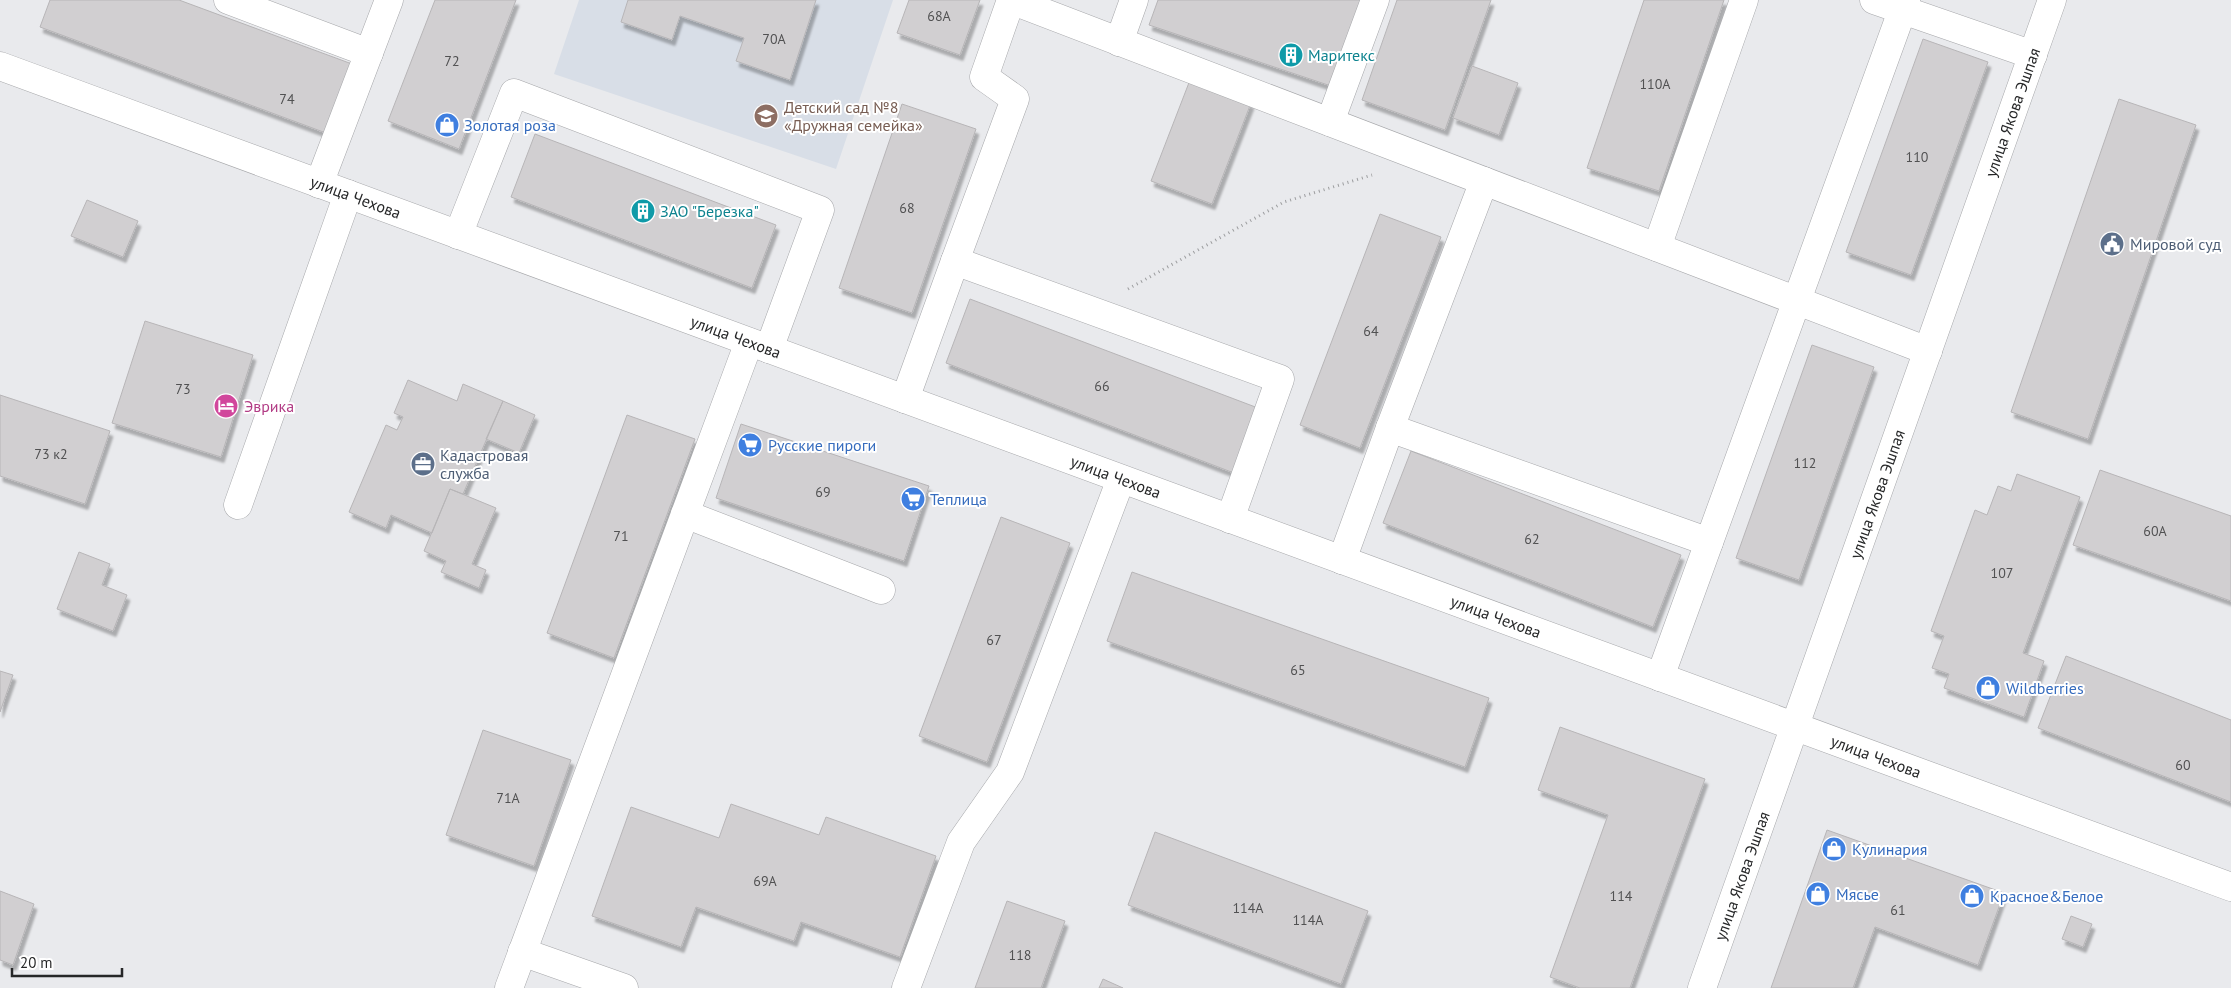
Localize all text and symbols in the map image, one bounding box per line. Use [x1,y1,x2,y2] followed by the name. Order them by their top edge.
[927,7,952,25] house number: 68А
[762,30,787,48] house number: 70А
[1278,42,1304,68] building icon: Маритекс
[1308,45,1375,65] place label: Маритекс
[1980,45,2044,180] street label: улица Якова Эшпая
[444,52,460,70] house number: 72
[1639,75,1671,93] house number: 110А
[279,90,295,108] house number: 74
[784,97,923,135] place label: Детский сад №8 «Дружная семейка»
[753,103,779,129] school or university icon: Детский сад №8 «Дружная семейка»
[434,112,460,138] shop icon: Золотая роза
[464,115,556,135] place label: Золотая роза
[1906,148,1929,166] house number: 110
[308,171,404,223] street label: улица Чехова
[630,198,656,224] building icon: ЗАО "Березка"
[899,199,915,217] house number: 68
[660,201,759,221] place label: ЗАО "Березка"
[2099,231,2125,257] public building icon: Мировой суд
[2130,234,2221,254] place label: Мировой суд
[688,311,784,363] street label: улица Чехова
[1363,322,1379,340] house number: 64
[1094,377,1110,395] house number: 66
[175,380,191,398] house number: 73
[213,393,239,419] hotel icon: Эврика
[244,396,294,416] place label: Эврика
[1845,427,1909,561] street label: улица Якова Эшпая
[737,432,763,458] supermarket icon: Русские пироги
[768,435,876,455] place label: Русские пироги
[34,445,68,463] house number: 73 к2
[440,445,528,483] place label: Кадастровая служба
[410,451,436,477] office icon: Кадастровая служба
[1068,451,1164,502] street label: улица Чехова
[1794,454,1816,472] house number: 112
[815,483,831,501] house number: 69
[900,486,926,512] supermarket icon: Теплица
[930,489,987,509] place label: Теплица
[2143,522,2168,540] house number: 60А
[613,527,629,545] house number: 71
[1524,530,1540,548] house number: 62
[1991,564,2013,582] house number: 107
[1448,591,1544,642] street label: улица Чехова
[986,631,1002,649] house number: 67
[1290,661,1306,679] house number: 65
[1975,675,2001,701] shop icon: Wildberries
[2006,678,2084,698] place label: Wildberries
[1828,731,1924,782] street label: улица Чехова
[2175,756,2191,774] house number: 60
[496,789,521,807] house number: 71А
[1710,809,1774,943] street label: улица Якова Эшпая
[1821,836,1847,862] shop icon: Кулинария
[1852,839,1927,859] place label: Кулинария
[753,872,778,890] house number: 69А
[1805,881,1831,907] shop icon: Мясье
[1959,883,1985,909] shop icon: Красное&Белое
[1836,884,1879,904] place label: Мясье
[1990,886,2103,906] place label: Красное&Белое
[1610,887,1633,905] house number: 114
[1232,899,1264,917] house number: 114А
[1890,901,1906,919] house number: 61
[1292,911,1324,929] house number: 114А
[12,946,122,978] scale bar
[1009,946,1031,964] house number: 118
[20,953,53,972] text: 20 m

